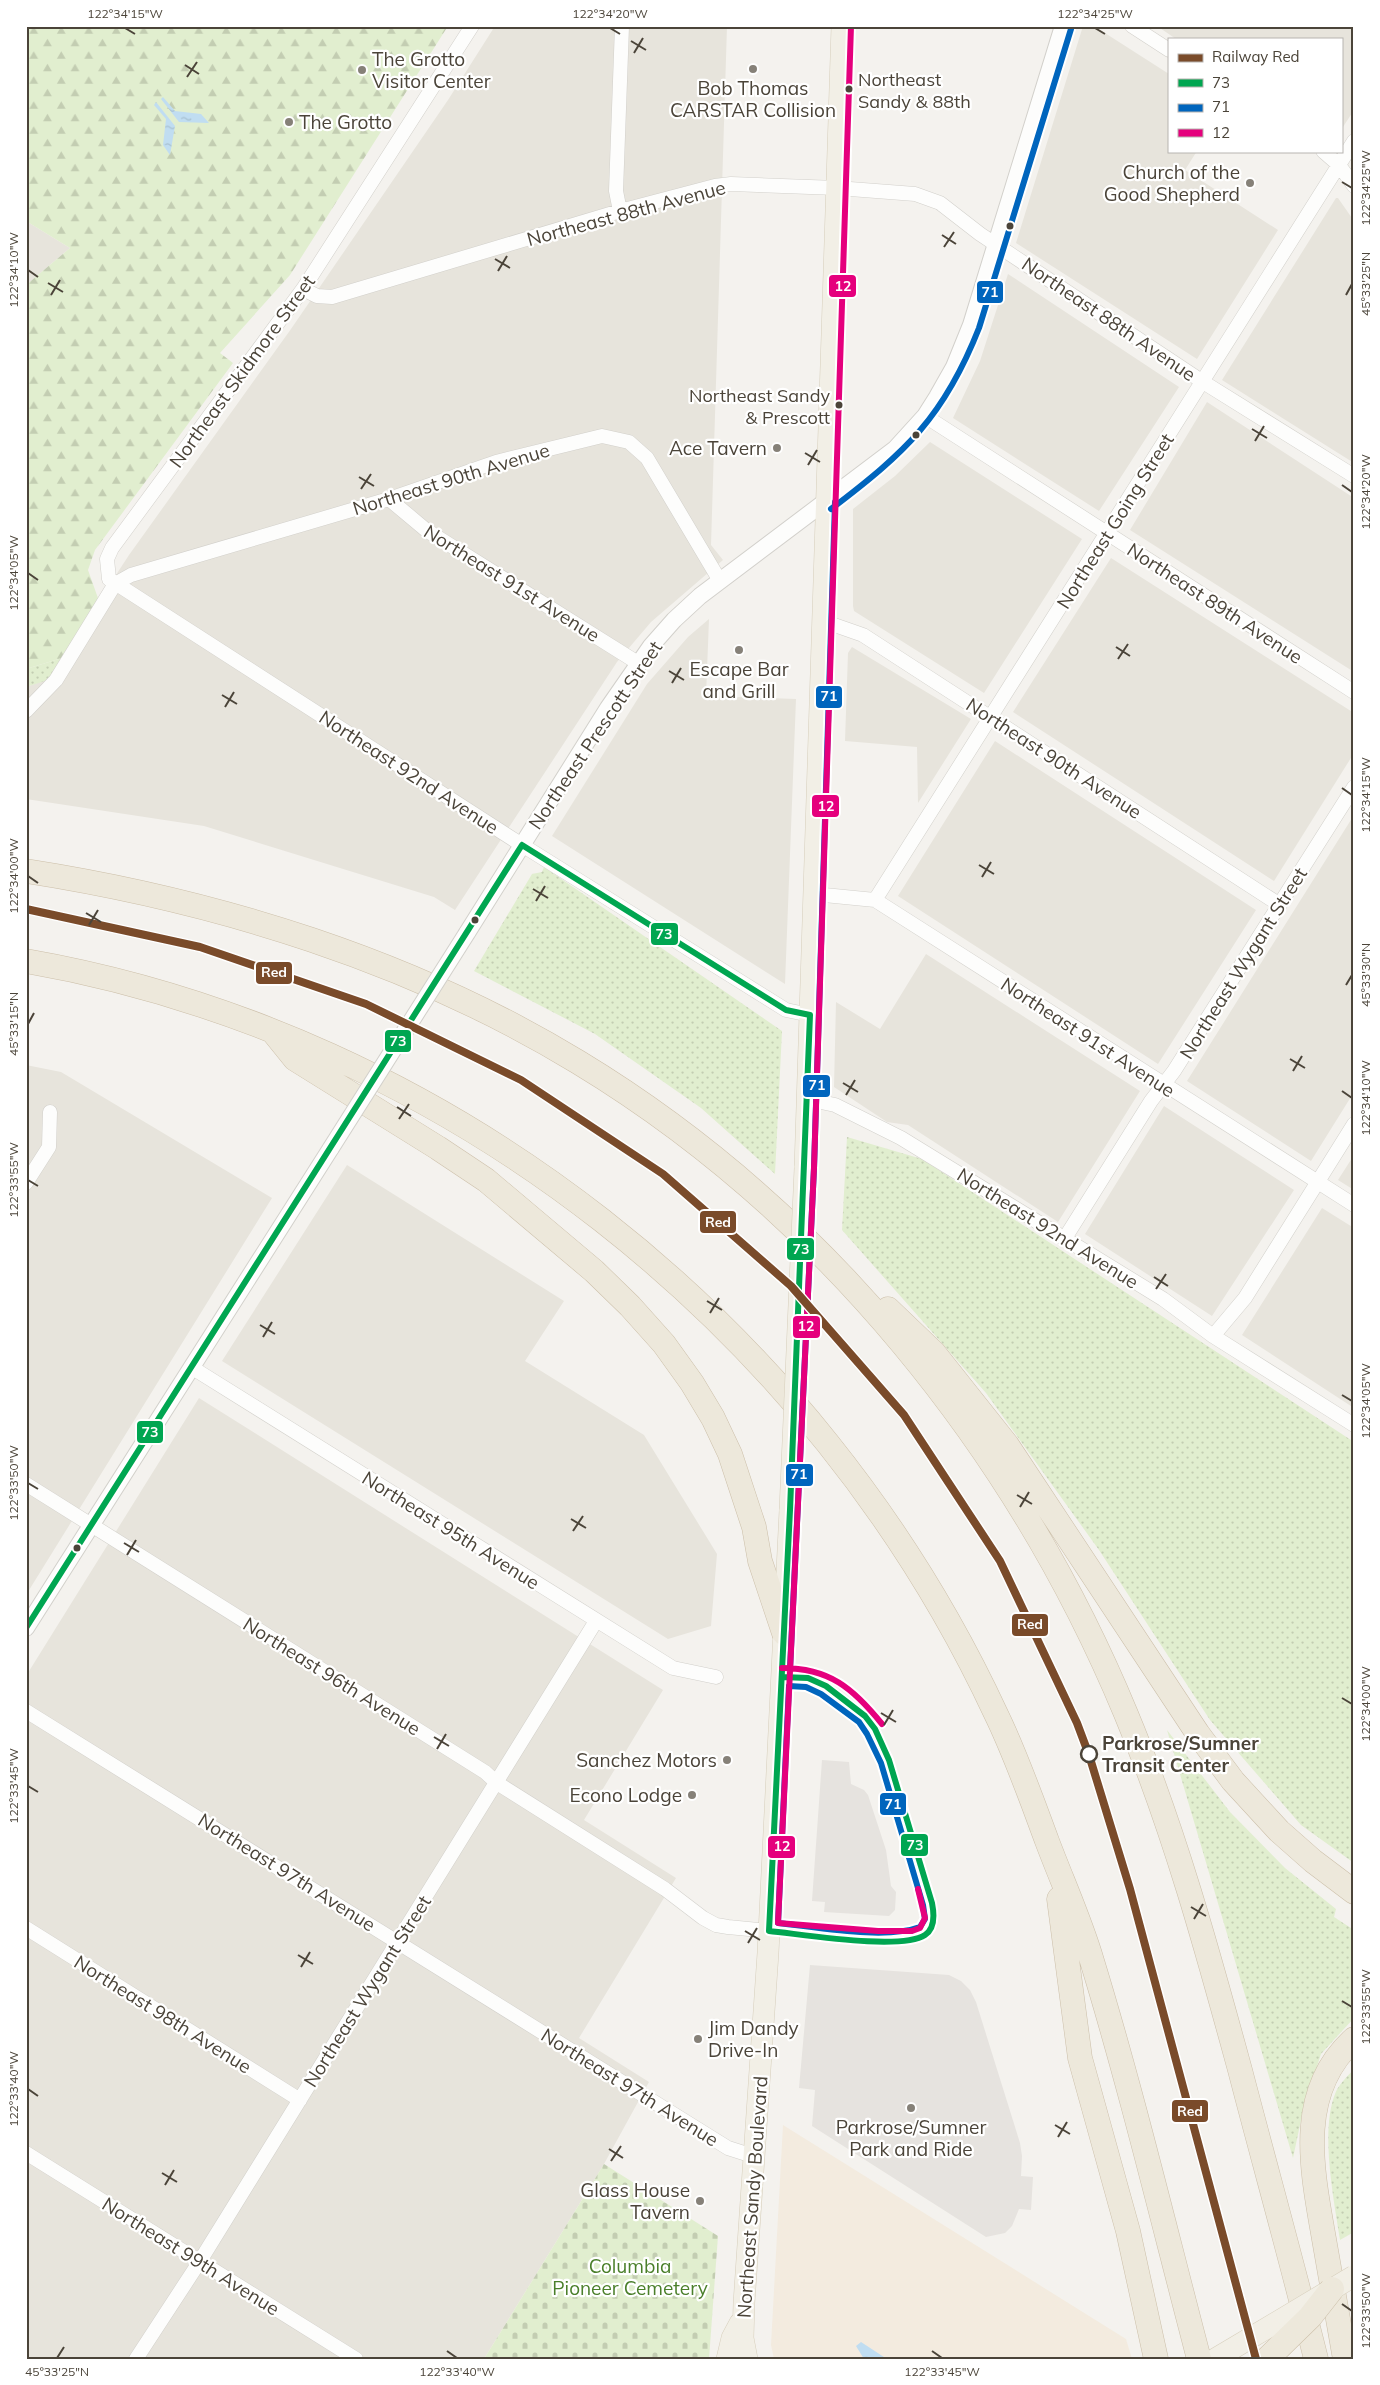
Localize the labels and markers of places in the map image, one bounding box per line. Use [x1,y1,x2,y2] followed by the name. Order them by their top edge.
[372,47,491,93] place label: The Grotto Visitor Center
[747,63,759,75] marker: Bob Thomas CARSTAR Collision
[356,64,368,76] marker: The Grotto Visitor Center
[858,68,971,113] place label: Northeast Sandy & 88th
[670,76,836,122] place label: Bob Thomas CARSTAR Collision
[844,84,854,94] marker: Northeast Sandy & 88th
[299,110,392,134] place label: The Grotto
[283,116,295,128] marker: The Grotto
[1104,160,1240,206] place label: Church of the Good Shepherd
[1244,177,1256,189] marker: Church of the Good Shepherd
[1005,221,1015,231] unlabelled marker
[689,384,830,429] place label: Northeast Sandy & Prescott
[834,400,844,410] marker: Northeast Sandy & Prescott
[911,430,921,440] unlabelled marker
[669,436,767,460] place label: Ace Tavern
[771,442,783,454] marker: Ace Tavern
[733,644,745,656] marker: Escape Bar and Grill
[689,657,789,703] place label: Escape Bar and Grill
[470,915,480,925] unlabelled marker
[72,1543,82,1553] unlabelled marker
[1102,1731,1259,1777] place label: Parkrose/Sumner Transit Center
[1080,1745,1098,1763] marker: Parkrose/Sumner Transit Center
[576,1748,717,1772] place label: Sanchez Motors
[721,1754,733,1766] marker: Sanchez Motors
[570,1783,682,1807] place label: Econo Lodge
[686,1789,698,1801] marker: Econo Lodge
[708,2016,799,2062] place label: Jim Dandy Drive-In
[692,2033,704,2045] marker: Jim Dandy Drive-In
[905,2102,917,2114] marker: Parkrose/Sumner Park and Ride
[836,2115,986,2161] place label: Parkrose/Sumner Park and Ride
[580,2178,690,2224] place label: Glass House Tavern
[694,2195,706,2207] marker: Glass House Tavern

